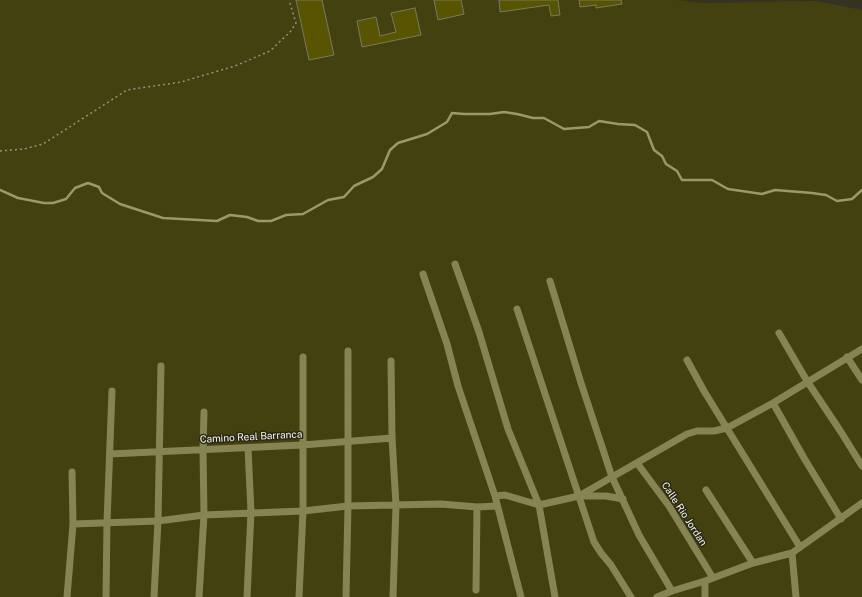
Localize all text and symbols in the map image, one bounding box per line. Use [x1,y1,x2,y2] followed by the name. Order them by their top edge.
[199,428,303,446] street label: Camino Real Barranca
[659,480,709,548] street label: Calle Rio Jordan

